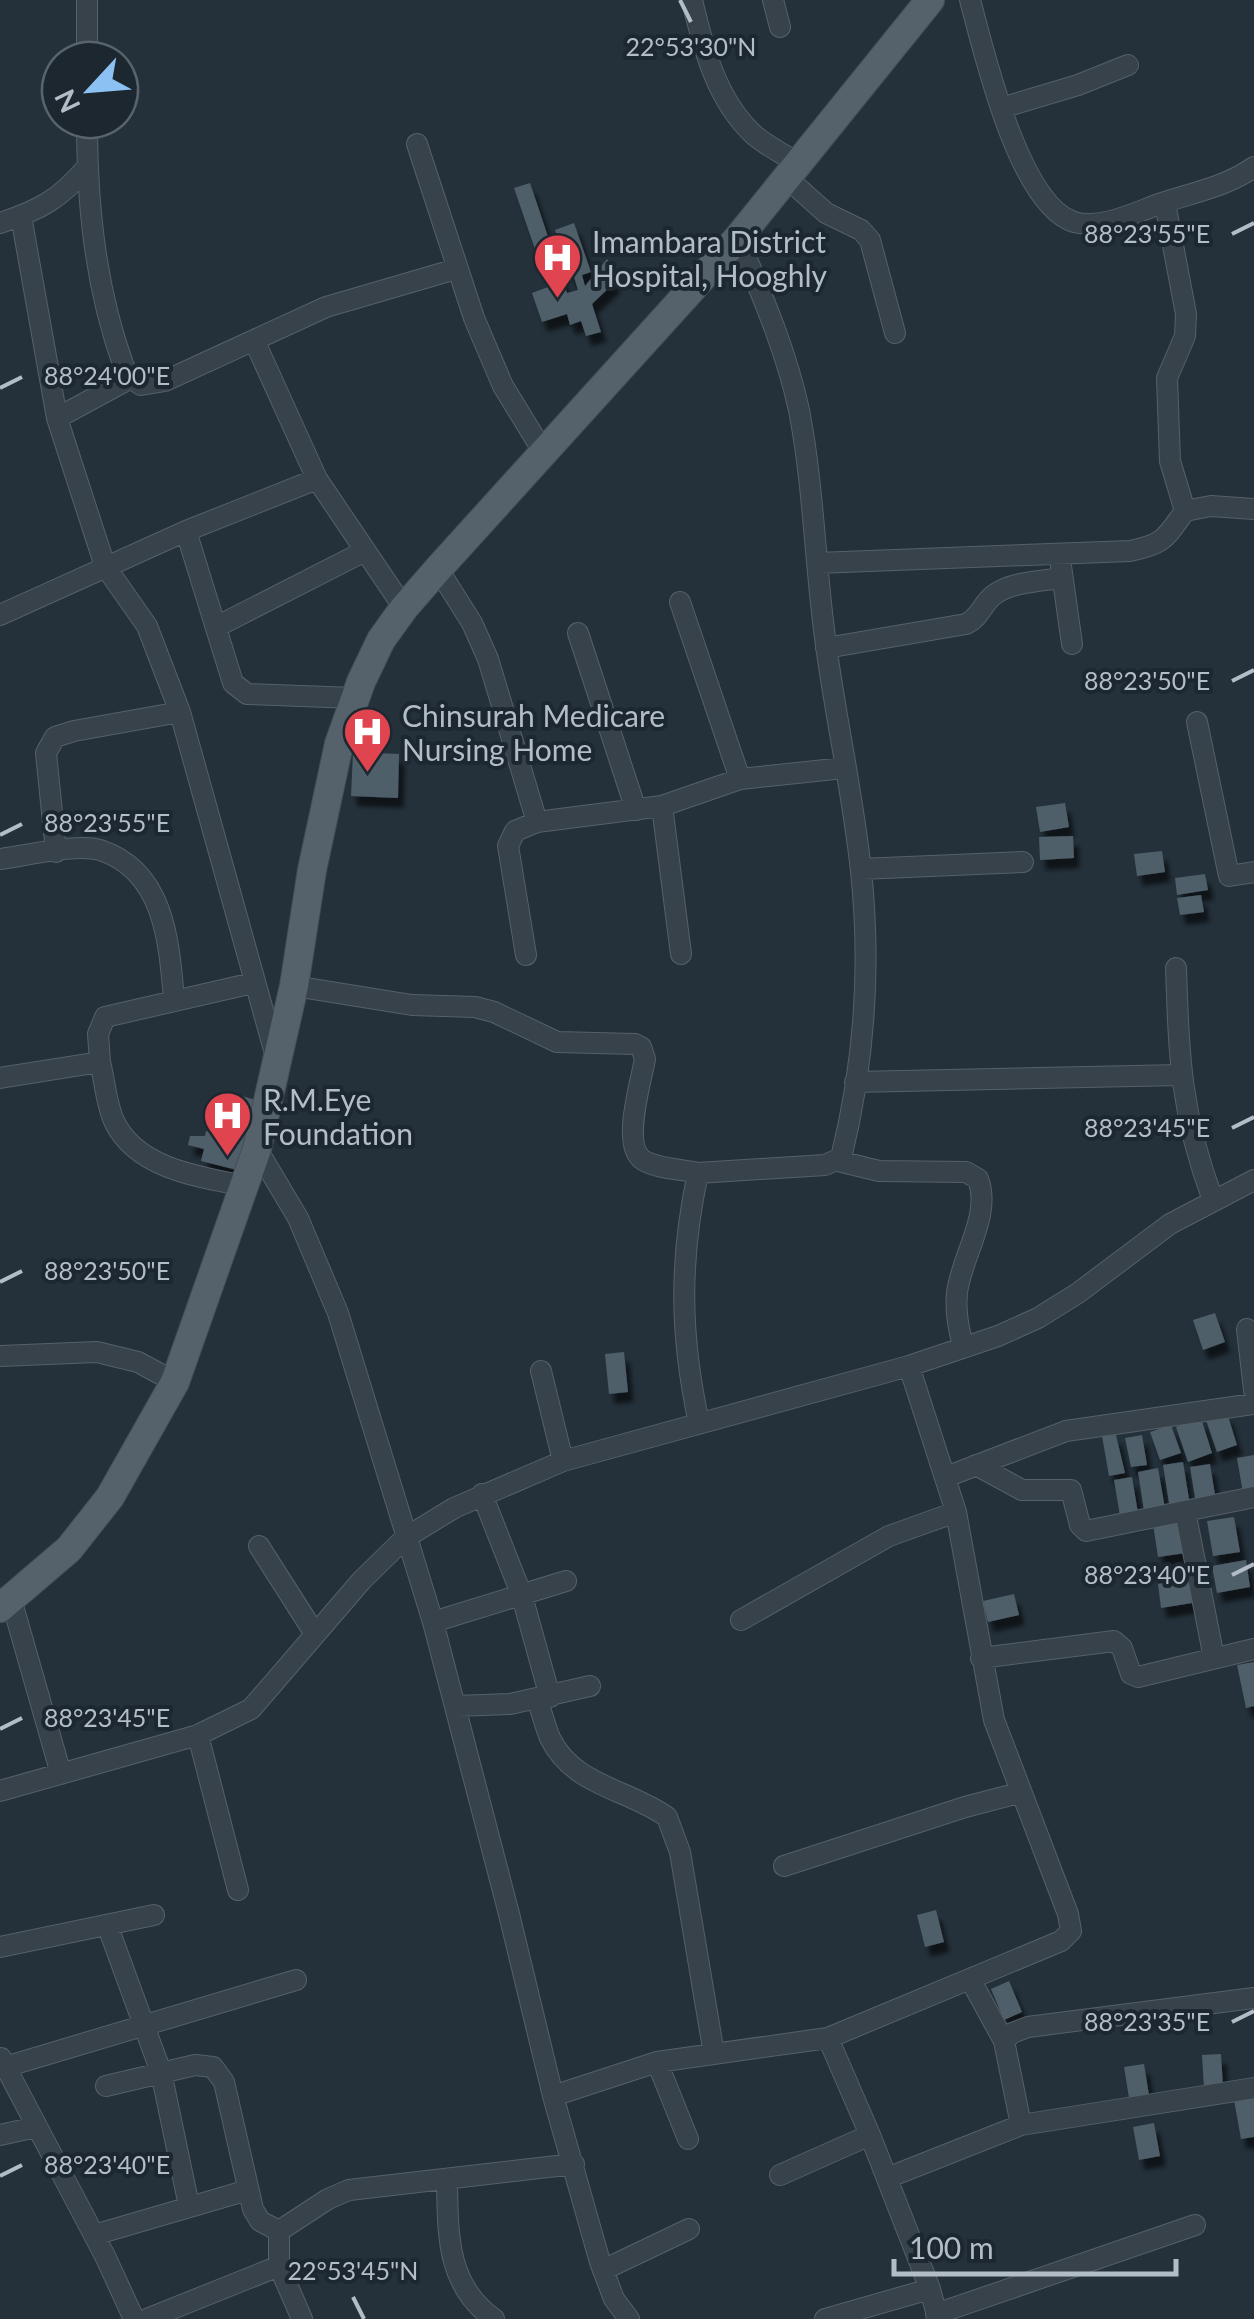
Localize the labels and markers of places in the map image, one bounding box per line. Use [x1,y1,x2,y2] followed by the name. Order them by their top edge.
[592,223,827,293] place label: Imambara District Hospital, Hooghly
[531,232,583,300] hospital icon: Imambara District Hospital, Hooghly
[402,697,665,767] place label: Chinsurah Medicare Nursing Home
[341,706,393,774] hospital icon: Chinsurah Medicare Nursing Home
[263,1081,413,1151] place label: R.M.Eye Foundation
[202,1090,254,1158] hospital icon: R.M.Eye Foundation

